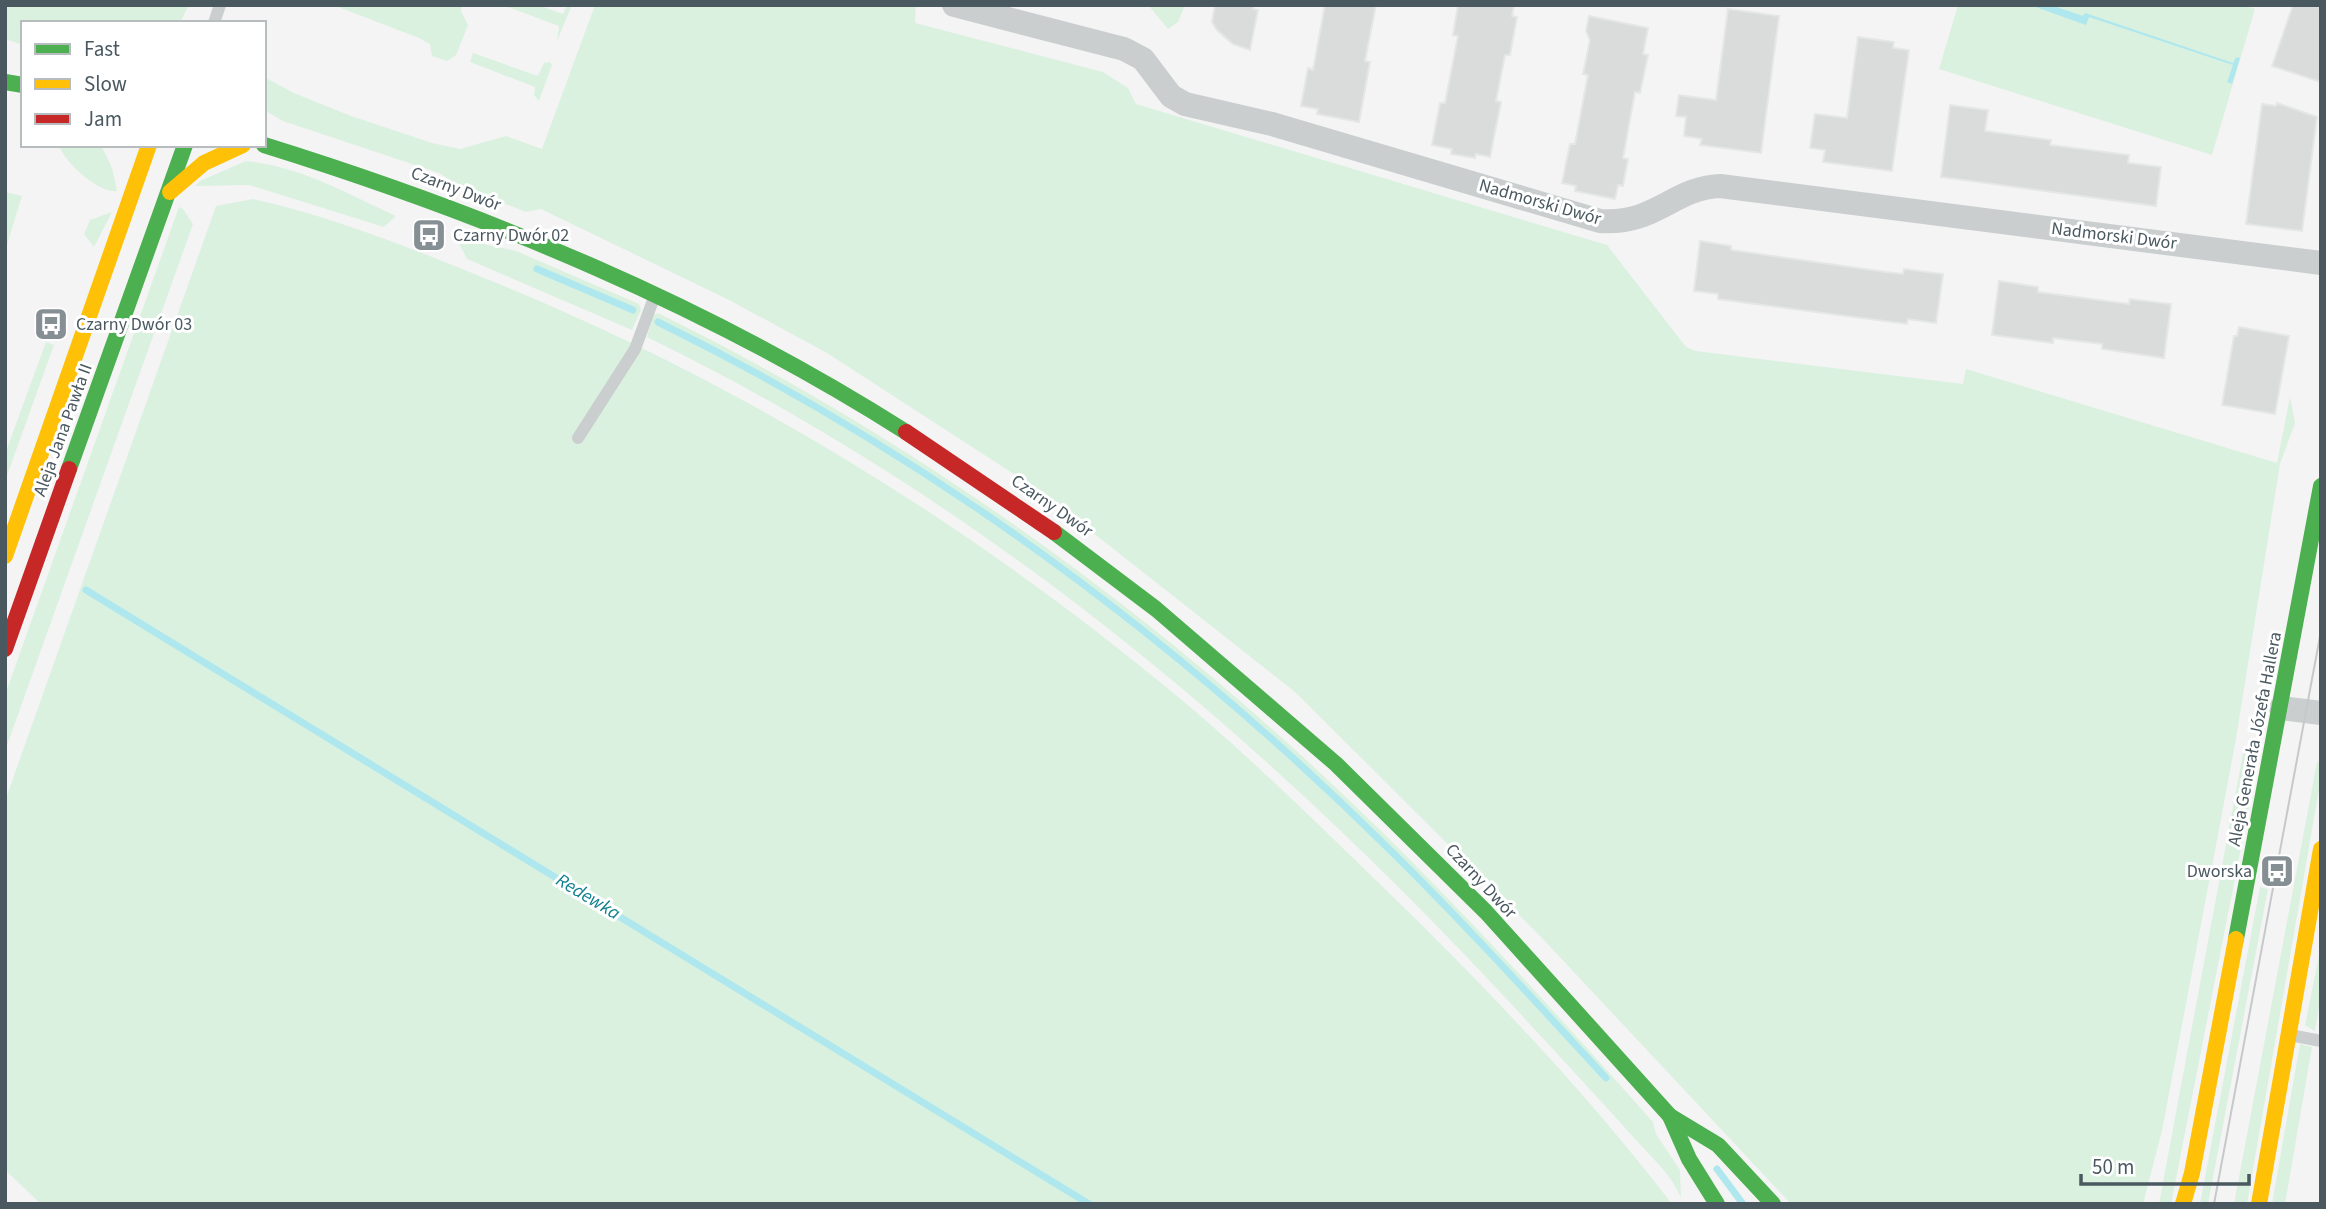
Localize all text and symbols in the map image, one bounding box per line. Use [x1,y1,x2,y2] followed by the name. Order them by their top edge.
[21,21,266,147] legend
[84,34,120,64] text: Fast
[84,69,127,99] text: Slow
[84,104,122,134] text: Jam
[407,160,505,218] street label: Czarny Dwór
[1476,173,1605,232] street label: Nadmorski Dwór
[410,216,448,254] bus stop icon: Czarny Dwór 02
[2050,216,2179,256] street label: Nadmorski Dwór
[453,223,569,248] place label: Czarny Dwór 02
[32,305,70,343] bus stop icon: Czarny Dwór 03
[76,312,192,337] place label: Czarny Dwór 03
[27,360,99,500] street label: Aleja Jana Pawła II
[1006,469,1099,544] street label: Czarny Dwór
[2222,630,2288,848] street label: Aleja Generała Józefa Hallera
[1440,838,1523,925] street label: Czarny Dwór
[2258,852,2296,890] bus stop icon: Dworska
[2187,859,2252,884] place label: Dworska
[551,867,625,927] water label: Redewka
[2081,1142,2249,1186] scale bar
[2092,1152,2134,1182] text: 50 m

